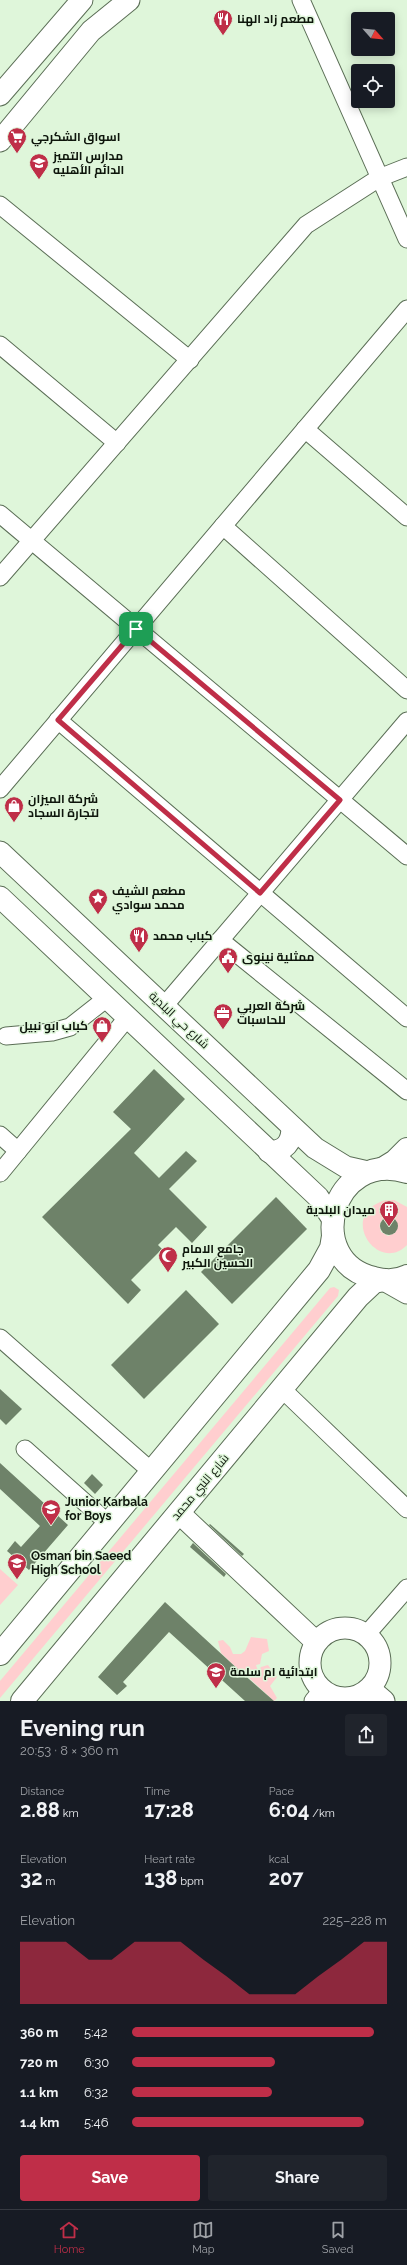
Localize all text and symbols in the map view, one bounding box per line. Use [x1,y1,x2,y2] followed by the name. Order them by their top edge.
[212,8,234,36] restaurant icon: مطعم زاد الهنا
[237,12,314,27] place label: مطعم زاد الهنا
[351,12,395,56] north arrow
[351,12,395,108] map controls
[351,64,395,108] button: locate
[6,126,28,154] supermarket icon: اسواق الشكرجي
[31,130,120,147] place label: اسواق الشكرجي
[52,149,124,178] place label: مدارس التميز الدائم الأهليه
[28,152,50,180] school or university icon: مدارس التميز الدائم الأهليه
[119,612,153,646] pin
[125,618,147,640] icon: arrive
[28,792,99,821] place label: شركة الميزان لتجارة السجاد
[3,795,25,823] shop icon: شركة الميزان لتجارة السجاد
[112,884,186,915] place label: مطعم الشيف محمد سوادي
[87,887,109,915] place icon: مطعم الشيف محمد سوادي
[128,925,150,953] restaurant icon: كباب محمد
[153,929,213,943] place label: كباب محمد
[217,946,239,974] public building icon: ممثلية نينوى
[242,950,315,965] place label: ممثلية نينوى
[144,989,212,1054] street label: شارع حي البلدية
[237,999,305,1027] place label: شركة العربي للحاسبات
[212,1002,234,1030] office icon: شركة العربي للحاسبات
[91,1015,113,1043] shop icon: كباب ابو نبيل
[19,1019,88,1034] place label: كباب ابو نبيل
[378,1199,400,1227] building icon: ميدان البلدية
[306,1203,375,1218] place label: ميدان البلدية
[181,1242,253,1271] place label: جامع الامام الحسين الكبير
[157,1245,179,1273] mosque icon: جامع الامام الحسين الكبير
[168,1451,234,1525] street label: شارع النبي محمد
[65,1495,148,1523] place label: Junior Karbala for Boys
[40,1498,62,1526] school or university icon: Junior Karbala for Boys
[31,1549,132,1577] place label: Osman bin Saeed High School
[6,1552,28,1580] school or university icon: Osman bin Saeed High School
[205,1661,227,1689] school or university icon: ابتدائية ام سلمة
[230,1665,317,1680] place label: ابتدائية ام سلمة
[345,1714,387,1756] button: share
[20,1715,145,1741] text: Evening run
[20,1743,119,1758] text: 20:53 · 8 × 360 m
[20,1785,64,1798] text: Distance
[144,1785,170,1798] text: Time
[269,1785,294,1798] text: Pace
[20,1798,60,1822] text: 2.88
[144,1798,194,1822] text: 17:28
[269,1798,309,1822] text: 6:04
[60,1807,79,1820] text: km
[309,1807,335,1820] text: /km
[20,1853,67,1866] text: Elevation
[144,1853,195,1866] text: Heart rate
[269,1853,289,1866] text: kcal
[20,1866,42,1890] text: 32
[144,1866,177,1890] text: 138
[269,1866,303,1890] text: 207
[42,1875,55,1888] text: m
[177,1875,204,1888] text: bpm
[20,1913,75,1928] text: Elevation
[323,1913,387,1928] text: 225–228 m
[20,2025,58,2040] text: 360 m
[84,2025,107,2040] text: 5:42
[20,2055,58,2070] text: 720 m
[84,2055,109,2070] text: 6:30
[20,2085,58,2100] text: 1.1 km
[84,2085,108,2100] text: 6:32
[20,2115,59,2130] text: 1.4 km
[84,2115,108,2130] text: 5:46
[20,2155,200,2201] button: Save
[208,2155,387,2201] button: Share
[54,2219,85,2256] tab: Home
[192,2219,215,2256] tab: Map
[322,2219,353,2256] tab: Saved

